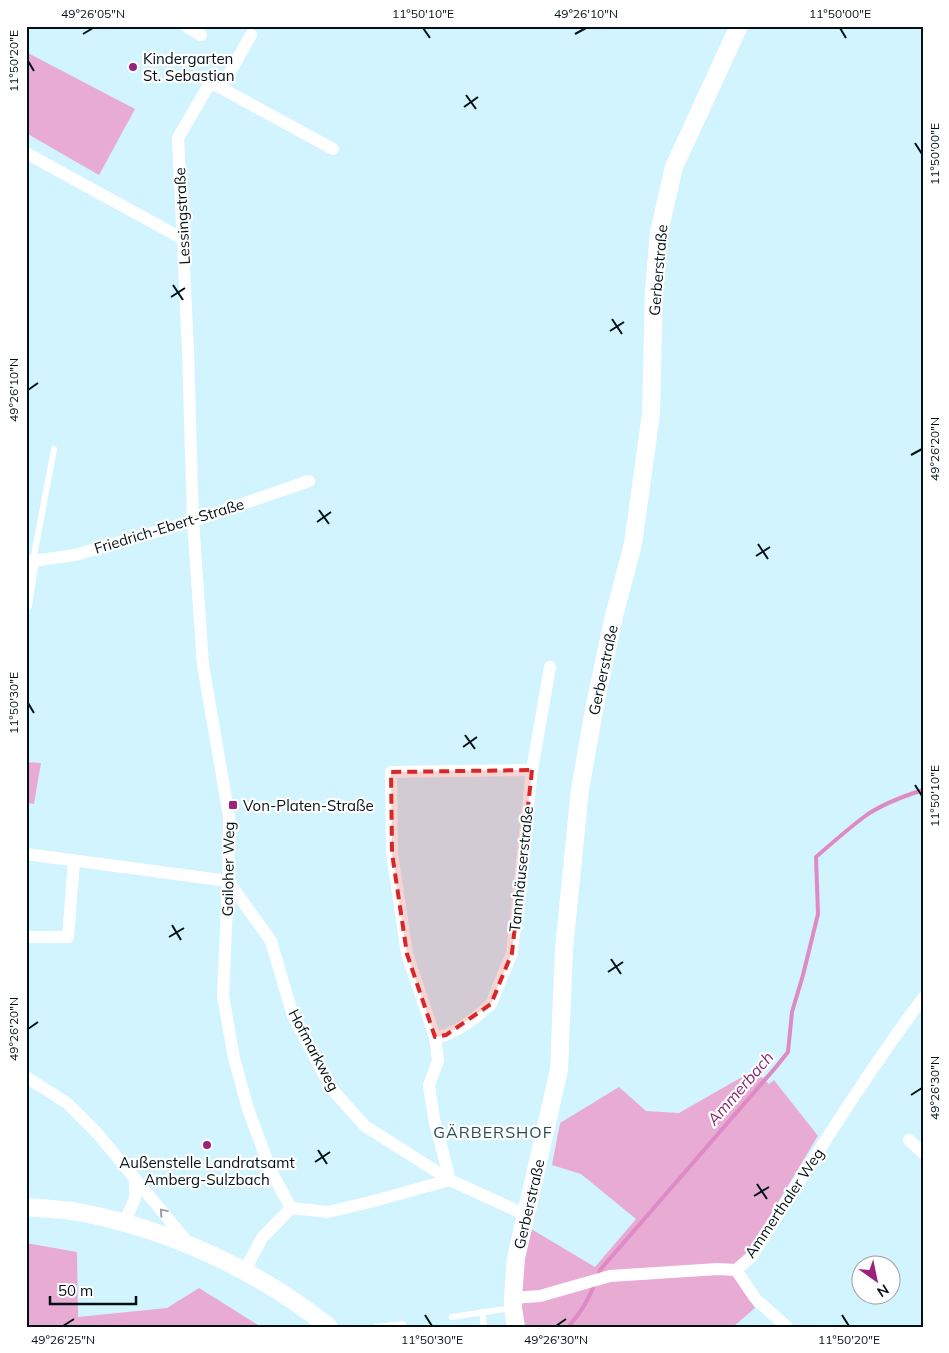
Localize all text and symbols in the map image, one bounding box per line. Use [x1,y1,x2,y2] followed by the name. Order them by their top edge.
[61,6,125,21] text: 49°26'05"N
[392,6,454,21] text: 11°50'10"E
[554,6,618,21] text: 49°26'10"N
[809,6,871,21] text: 11°50'00"E
[6,30,21,92] text: 11°50'20"E
[143,49,235,85] place label: Kindergarten St. Sebastian
[127,61,139,73] marker: Kindergarten St. Sebastian
[927,123,942,185] text: 11°50'00"E
[170,167,194,265] street label: Lessingstraße
[645,223,671,317] street label: Gerberstraße
[6,358,21,422] text: 49°26'10"N
[927,417,942,481] text: 49°26'20"N
[92,494,246,558] street label: Friedrich-Ebert-Straße
[584,623,622,717] street label: Gerberstraße
[6,672,21,734] text: 11°50'30"E
[927,765,942,827] text: 11°50'10"E
[243,796,374,815] place label: Von-Platen-Straße
[227,799,239,811] marker: Von-Platen-Straße
[505,805,537,933] street label: Tannhäuserstraße
[218,821,238,917] street label: Gailoher Weg
[6,997,21,1061] text: 49°26'20"N
[284,1006,344,1094] street label: Hofmarkweg
[702,1047,777,1130] water label: Ammerbach
[927,1056,942,1120] text: 49°26'30"N
[433,1122,553,1142] district label: GÄRBERSHOF
[201,1139,213,1151] marker: Außenstelle Landratsamt Amberg-Sulzbach
[740,1144,828,1262] street label: Ammerthaler Weg
[119,1153,295,1189] place label: Außenstelle Landratsamt Amberg-Sulzbach
[509,1157,549,1251] street label: Gerberstraße
[160,1209,168,1218] one-way arrow
[852,1256,902,1306] north arrow
[50,1273,136,1305] scale bar
[874,1280,892,1301] text: N
[58,1281,93,1300] text: 50 m
[31,1332,95,1347] text: 49°26'25"N
[401,1332,463,1347] text: 11°50'30"E
[524,1332,588,1347] text: 49°26'30"N
[818,1332,880,1347] text: 11°50'20"E

